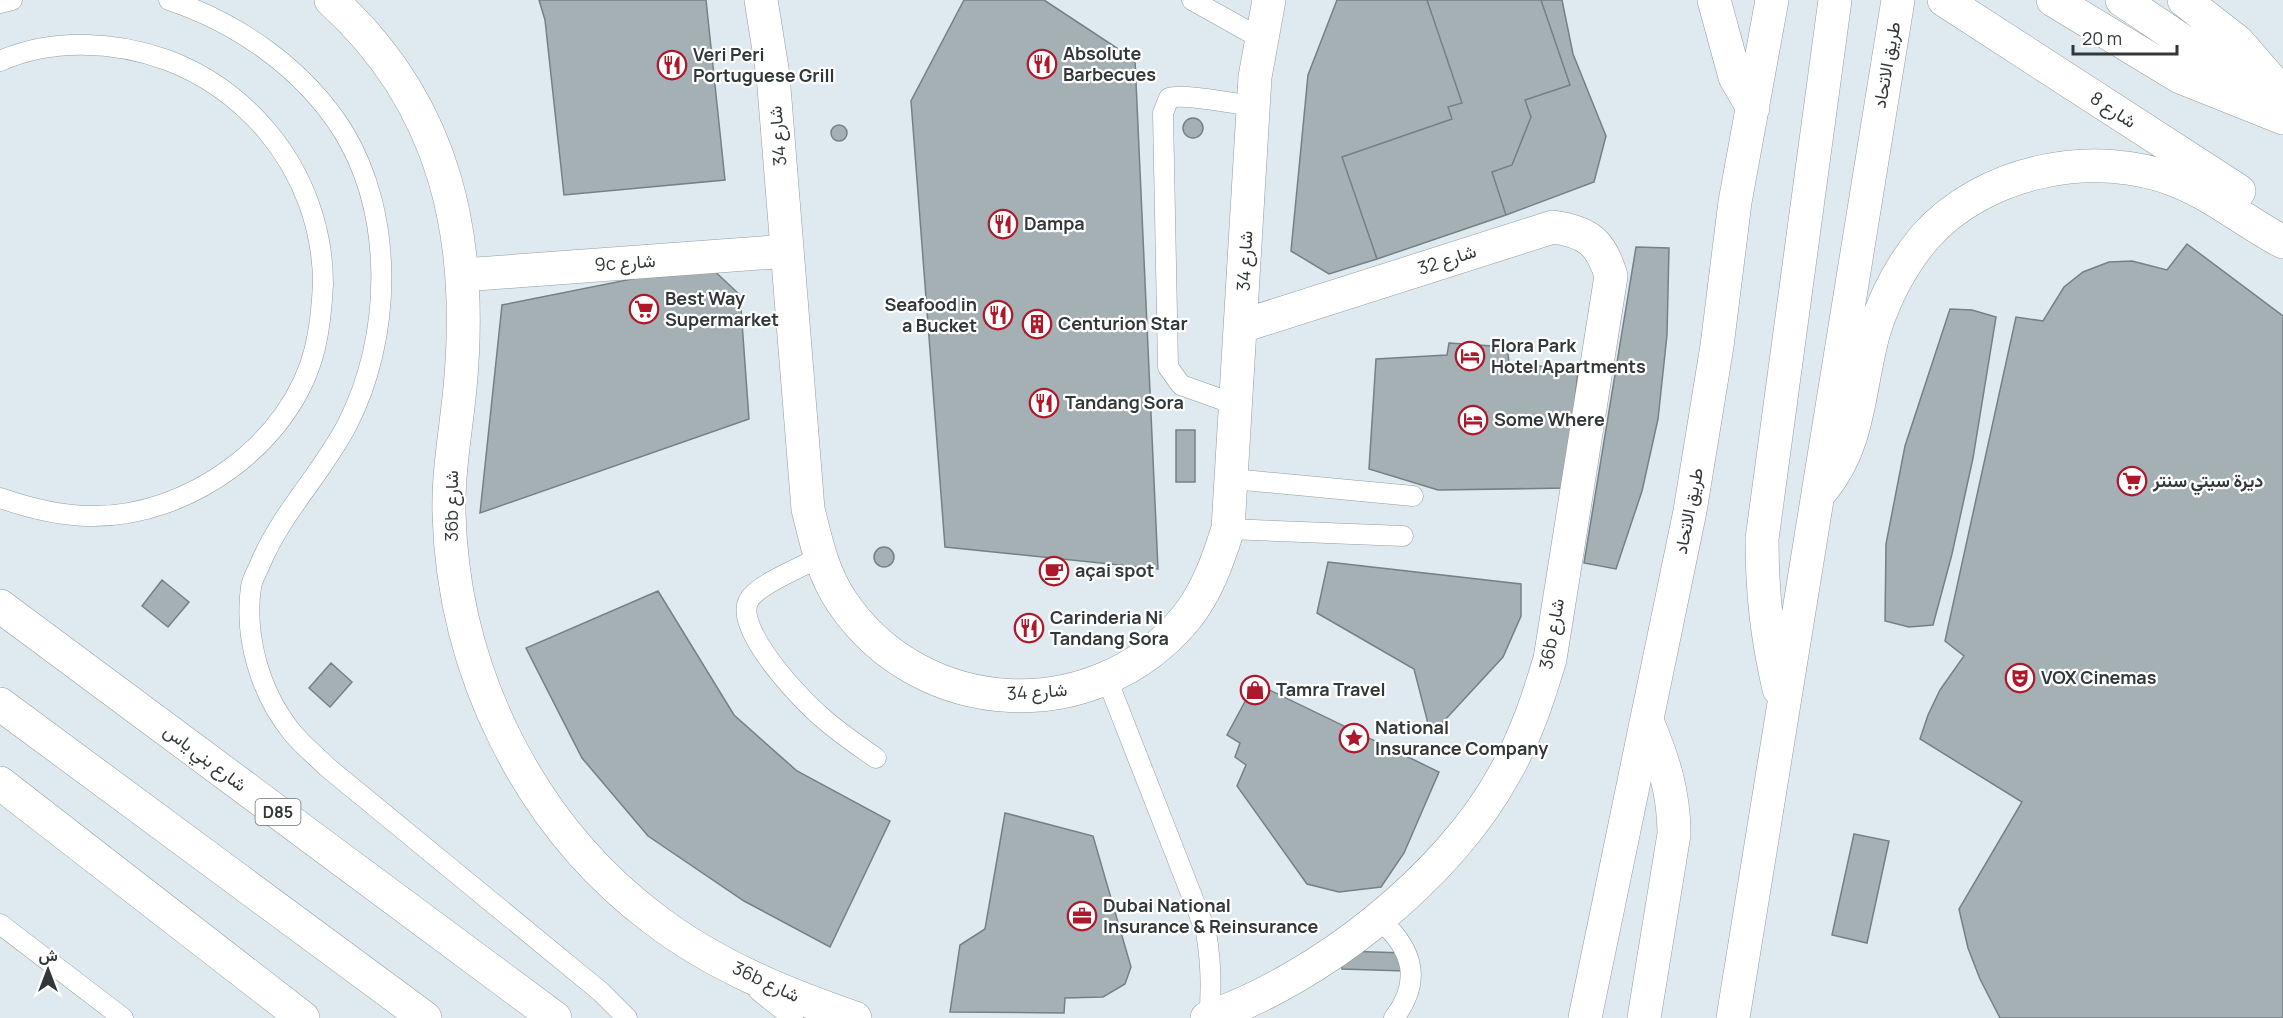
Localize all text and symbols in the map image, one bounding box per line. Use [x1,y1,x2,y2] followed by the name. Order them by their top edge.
[2073,18,2176,56] scale bar
[1867,20,1905,110] street label: طريق الاتحاد
[2082,26,2122,50] text: 20 m
[1063,41,1156,86] place label: Absolute Barbecues
[693,42,835,87] place label: Veri Peri Portuguese Grill
[1026,48,1058,80] restaurant icon: Absolute Barbecues
[656,49,688,81] restaurant icon: Veri Peri Portuguese Grill
[2085,85,2141,134] street label: شارع 8
[762,105,793,167] street label: شارع 34
[987,208,1019,240] restaurant icon: Dampa
[1024,211,1085,235] place label: Dampa
[1230,230,1259,292] street label: شارع 34
[1414,238,1479,281] street label: شارع 32
[594,248,656,277] street label: 9c شارع
[665,286,779,331] place label: Best Way Supermarket
[884,292,977,337] place label: Seafood in a Bucket
[628,293,660,325] supermarket icon: Best Way Supermarket
[982,299,1014,331] restaurant icon: Seafood in a Bucket
[1021,308,1053,340] building icon: Centurion Star
[1058,311,1188,335] place label: Centurion Star
[1491,333,1646,378] place label: Flora Park Hotel Apartments
[1454,340,1486,372] hotel icon: Flora Park Hotel Apartments
[1028,387,1060,419] restaurant icon: Tandang Sora
[1065,390,1184,414] place label: Tandang Sora
[1457,404,1489,436] hotel icon: Some Where
[1494,407,1605,431] place label: Some Where
[2116,465,2148,497] supermarket icon: ديرة سيتي سنتر
[1668,466,1708,556] street label: طريق الاتحاد
[2152,468,2263,496] place label: ديرة سيتي سنتر
[439,470,464,542] street label: 36b شارع
[1038,555,1070,587] cafe icon: açai spot
[1075,558,1154,582] place label: açai spot
[1533,596,1570,671] street label: 36b شارع
[1050,605,1169,650] place label: Carinderia Ni Tandang Sora
[1013,612,1045,644] restaurant icon: Carinderia Ni Tandang Sora
[2004,662,2036,694] theatre icon: VOX Cinemas
[2041,665,2157,689] place label: VOX Cinemas
[1239,674,1271,706] shop icon: Tamra Travel
[1006,677,1068,706] street label: شارع 34
[1276,677,1386,701] place label: Tamra Travel
[1375,715,1548,760] place label: National Insurance Company
[157,718,252,799] street label: شارع بني ياس
[1338,722,1370,754] place icon: National Insurance Company
[256,799,300,825] road number: D85
[1103,893,1318,938] place label: Dubai National Insurance & Reinsurance
[1066,900,1098,932] office icon: Dubai National Insurance & Reinsurance
[18,940,78,1000] north arrow
[38,944,58,966] text: ش
[728,955,804,1008] street label: 36b شارع

